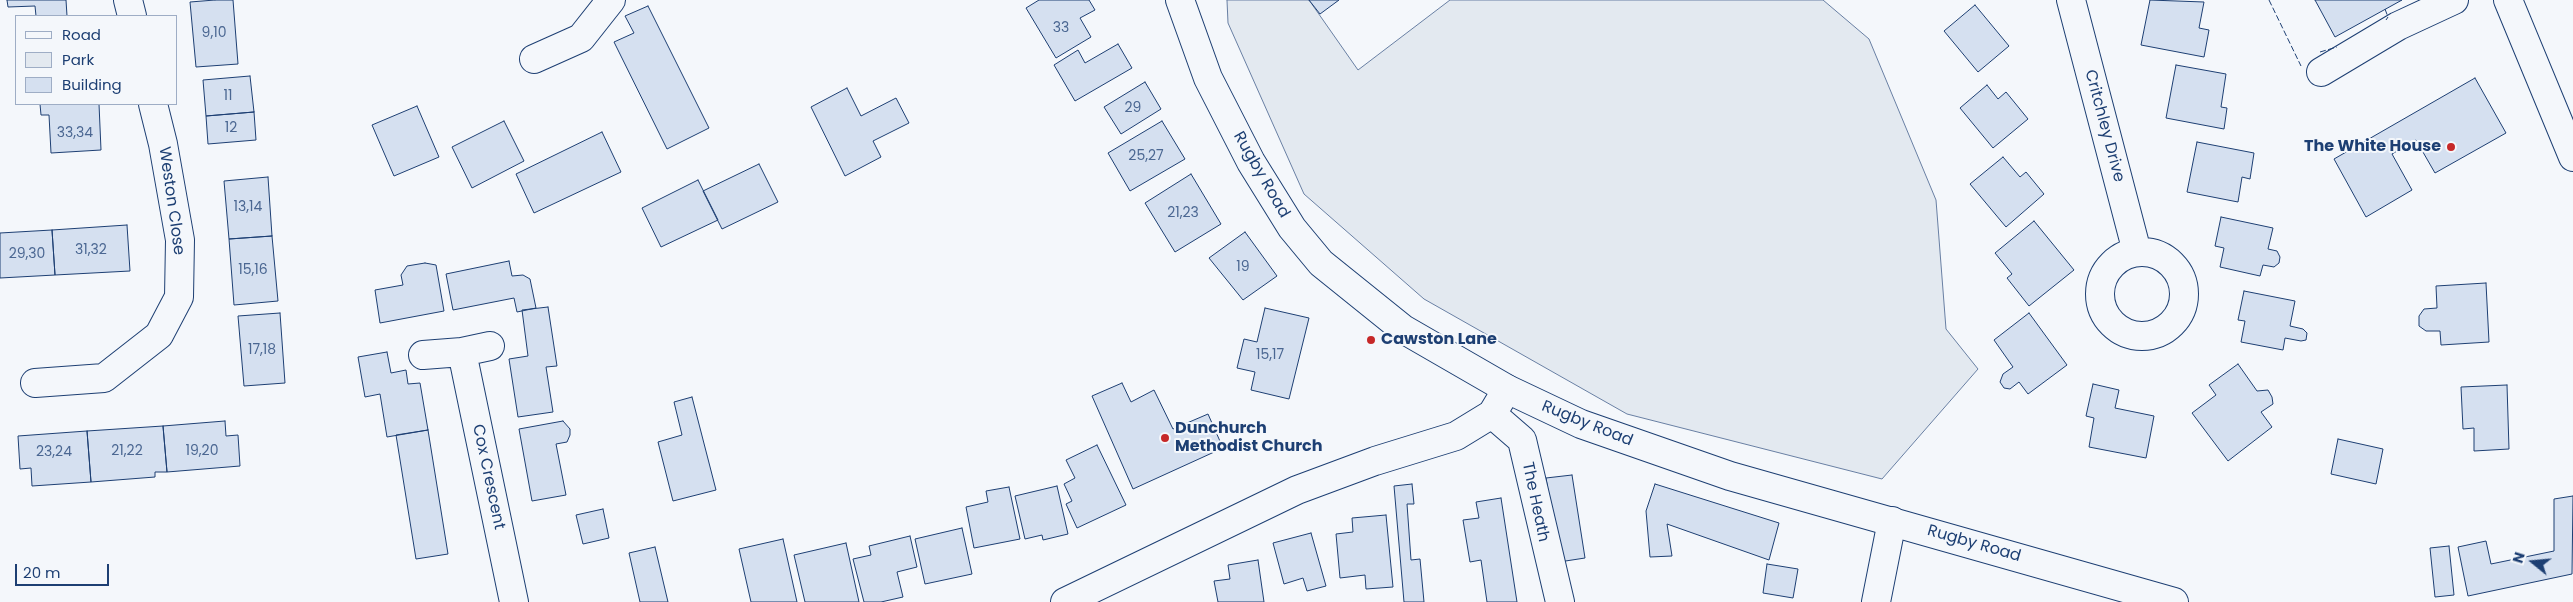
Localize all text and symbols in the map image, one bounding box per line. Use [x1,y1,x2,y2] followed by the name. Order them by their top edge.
[15,15,178,105] legend
[1053,20,1069,36] house number: 33
[62,24,101,45] text: Road
[202,25,226,41] house number: 9,10
[62,49,94,70] text: Park
[2080,68,2128,184] street label: Critchley Drive
[62,74,122,95] text: Building
[224,88,232,104] house number: 11
[1125,100,1141,116] house number: 29
[225,120,237,136] house number: 12
[57,125,93,141] house number: 33,34
[1229,128,1293,222] street label: Rugby Road
[2304,137,2441,157] place label: The White House
[2445,141,2457,153] marker: The White House
[154,146,188,256] street label: Weston Close
[1128,148,1164,164] house number: 25,27
[234,199,262,215] house number: 13,14
[1167,205,1199,221] house number: 21,23
[75,242,107,258] house number: 31,32
[9,246,45,262] house number: 29,30
[1236,259,1250,275] house number: 19
[238,262,268,278] house number: 15,16
[1381,330,1497,350] place label: Cawston Lane
[1365,334,1377,346] marker: Cawston Lane
[248,342,276,358] house number: 17,18
[1256,347,1284,363] house number: 15,17
[1539,397,1635,451] street label: Rugby Road
[1175,419,1322,457] place label: Dunchurch Methodist Church
[468,423,508,531] street label: Cox Crescent
[1159,432,1171,444] marker: Dunchurch Methodist Church
[111,443,143,459] house number: 21,22
[186,443,218,459] house number: 19,20
[36,444,72,460] house number: 23,24
[1517,460,1553,544] street label: The Heath
[1925,521,2023,567] street label: Rugby Road
[2508,537,2558,587] north arrow
[2508,550,2530,566] text: N
[18,554,111,586] scale bar
[23,562,61,583] text: 20 m

